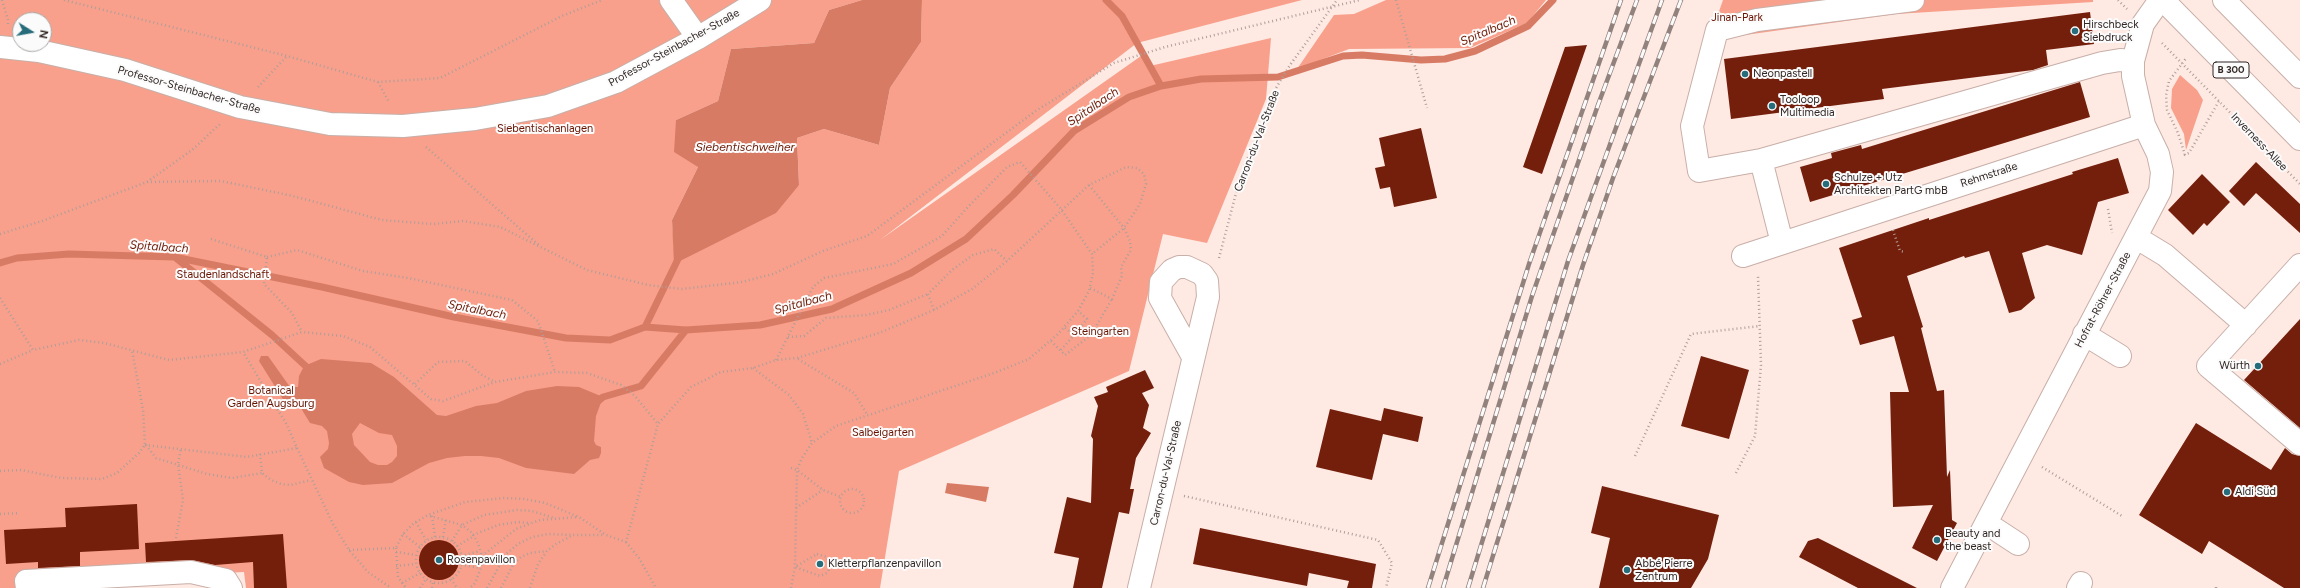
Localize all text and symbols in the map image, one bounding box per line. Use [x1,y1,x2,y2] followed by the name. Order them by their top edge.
[606,6,742,90] street label: Professor-Steinbacher-Straße
[1711,11,1763,25] park label: Jinan-Park
[12,12,52,52] north arrow
[1458,13,1518,49] water label: Spitalbach
[2083,18,2138,44] place label: Hirschbeck Siebdruck
[2070,26,2080,36] marker: Hirschbeck Siebdruck
[36,29,50,40] text: N
[2213,62,2249,78] road number: B 300
[116,63,262,117] street label: Professor-Steinbacher-Straße
[1753,67,1812,81] place label: Neonpastell
[1740,69,1750,79] marker: Neonpastell
[1065,85,1121,129] water label: Spitalbach
[1232,88,1282,194] street label: Carron-du-Val-Straße
[1780,93,1835,119] place label: Tooloop Multimedia
[1767,101,1777,111] marker: Tooloop Multimedia
[2228,110,2290,174] street label: Inverness-Allee
[497,122,593,136] park label: Siebentischanlagen
[695,140,795,154] water label: Siebentischweiher
[1959,160,2019,190] street label: Rehmstraße
[1834,171,1948,197] place label: Schulze + Utz Architekten PartG mbB
[1821,179,1831,189] marker: Schulze + Utz Architekten PartG mbB
[129,238,189,256] water label: Spitalbach
[2072,250,2134,350] street label: Hofrat-Röhrer-Straße
[177,268,269,282] park label: Staudenlandschaft
[773,288,833,318] water label: Spitalbach
[447,297,507,323] water label: Spitalbach
[1071,325,1129,339] park label: Steingarten
[2219,359,2250,373] place label: Würth
[2253,361,2263,371] marker: Würth
[228,384,314,410] park label: Botanical Garden Augsburg
[1147,419,1185,527] street label: Carron-du-Val-Straße
[852,426,914,440] park label: Salbeigarten
[2235,485,2276,499] place label: Aldi Süd
[2222,487,2232,497] marker: Aldi Süd
[1945,527,2000,553] place label: Beauty and the beast
[1932,535,1942,545] marker: Beauty and the beast
[447,553,515,567] place label: Rosenpavillon
[434,555,444,565] marker: Rosenpavillon
[828,557,941,571] place label: Kletterpflanzenpavillon
[1635,557,1692,583] place label: Abbé Pierre Zentrum
[815,559,825,569] marker: Kletterpflanzenpavillon
[1622,565,1632,575] marker: Abbé Pierre Zentrum

